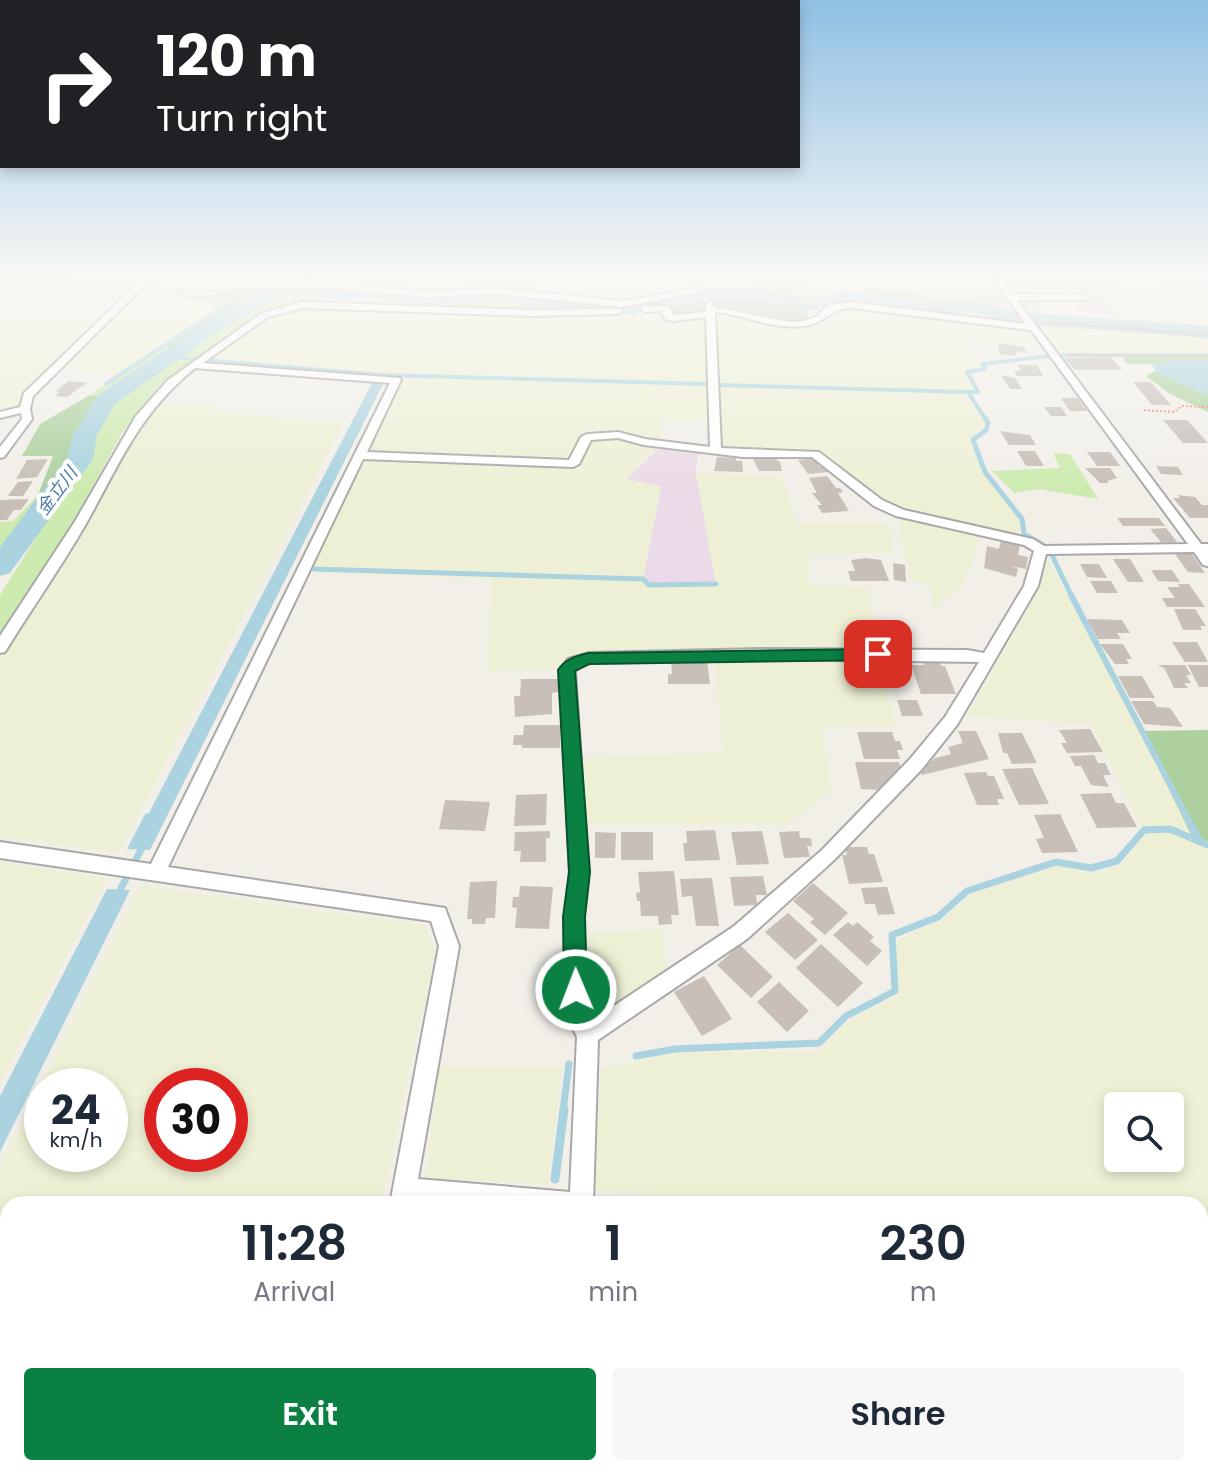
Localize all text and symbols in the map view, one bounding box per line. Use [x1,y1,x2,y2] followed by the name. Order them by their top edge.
[156,17,317,96] text: 120 m
[24,32,128,136] icon: right
[156,93,327,144] text: Turn right
[30,460,84,520] water label: 金立川
[844,620,912,688] pin
[856,632,900,676] icon: arrive
[534,948,618,1032] position arrow
[144,1068,248,1172] speed limit sign: 30
[51,1082,101,1138] text: 24
[1104,1092,1184,1172] map controls
[1104,1092,1184,1172] button: search
[49,1126,103,1154] text: km/h
[241,1210,347,1277] text: 11:28
[605,1210,622,1277] text: 1
[879,1210,967,1277] text: 230
[253,1274,335,1310] text: Arrival
[588,1274,638,1310] text: min
[910,1274,936,1310] text: m
[24,1368,596,1460] button: Exit
[612,1368,1184,1460] button: Share

